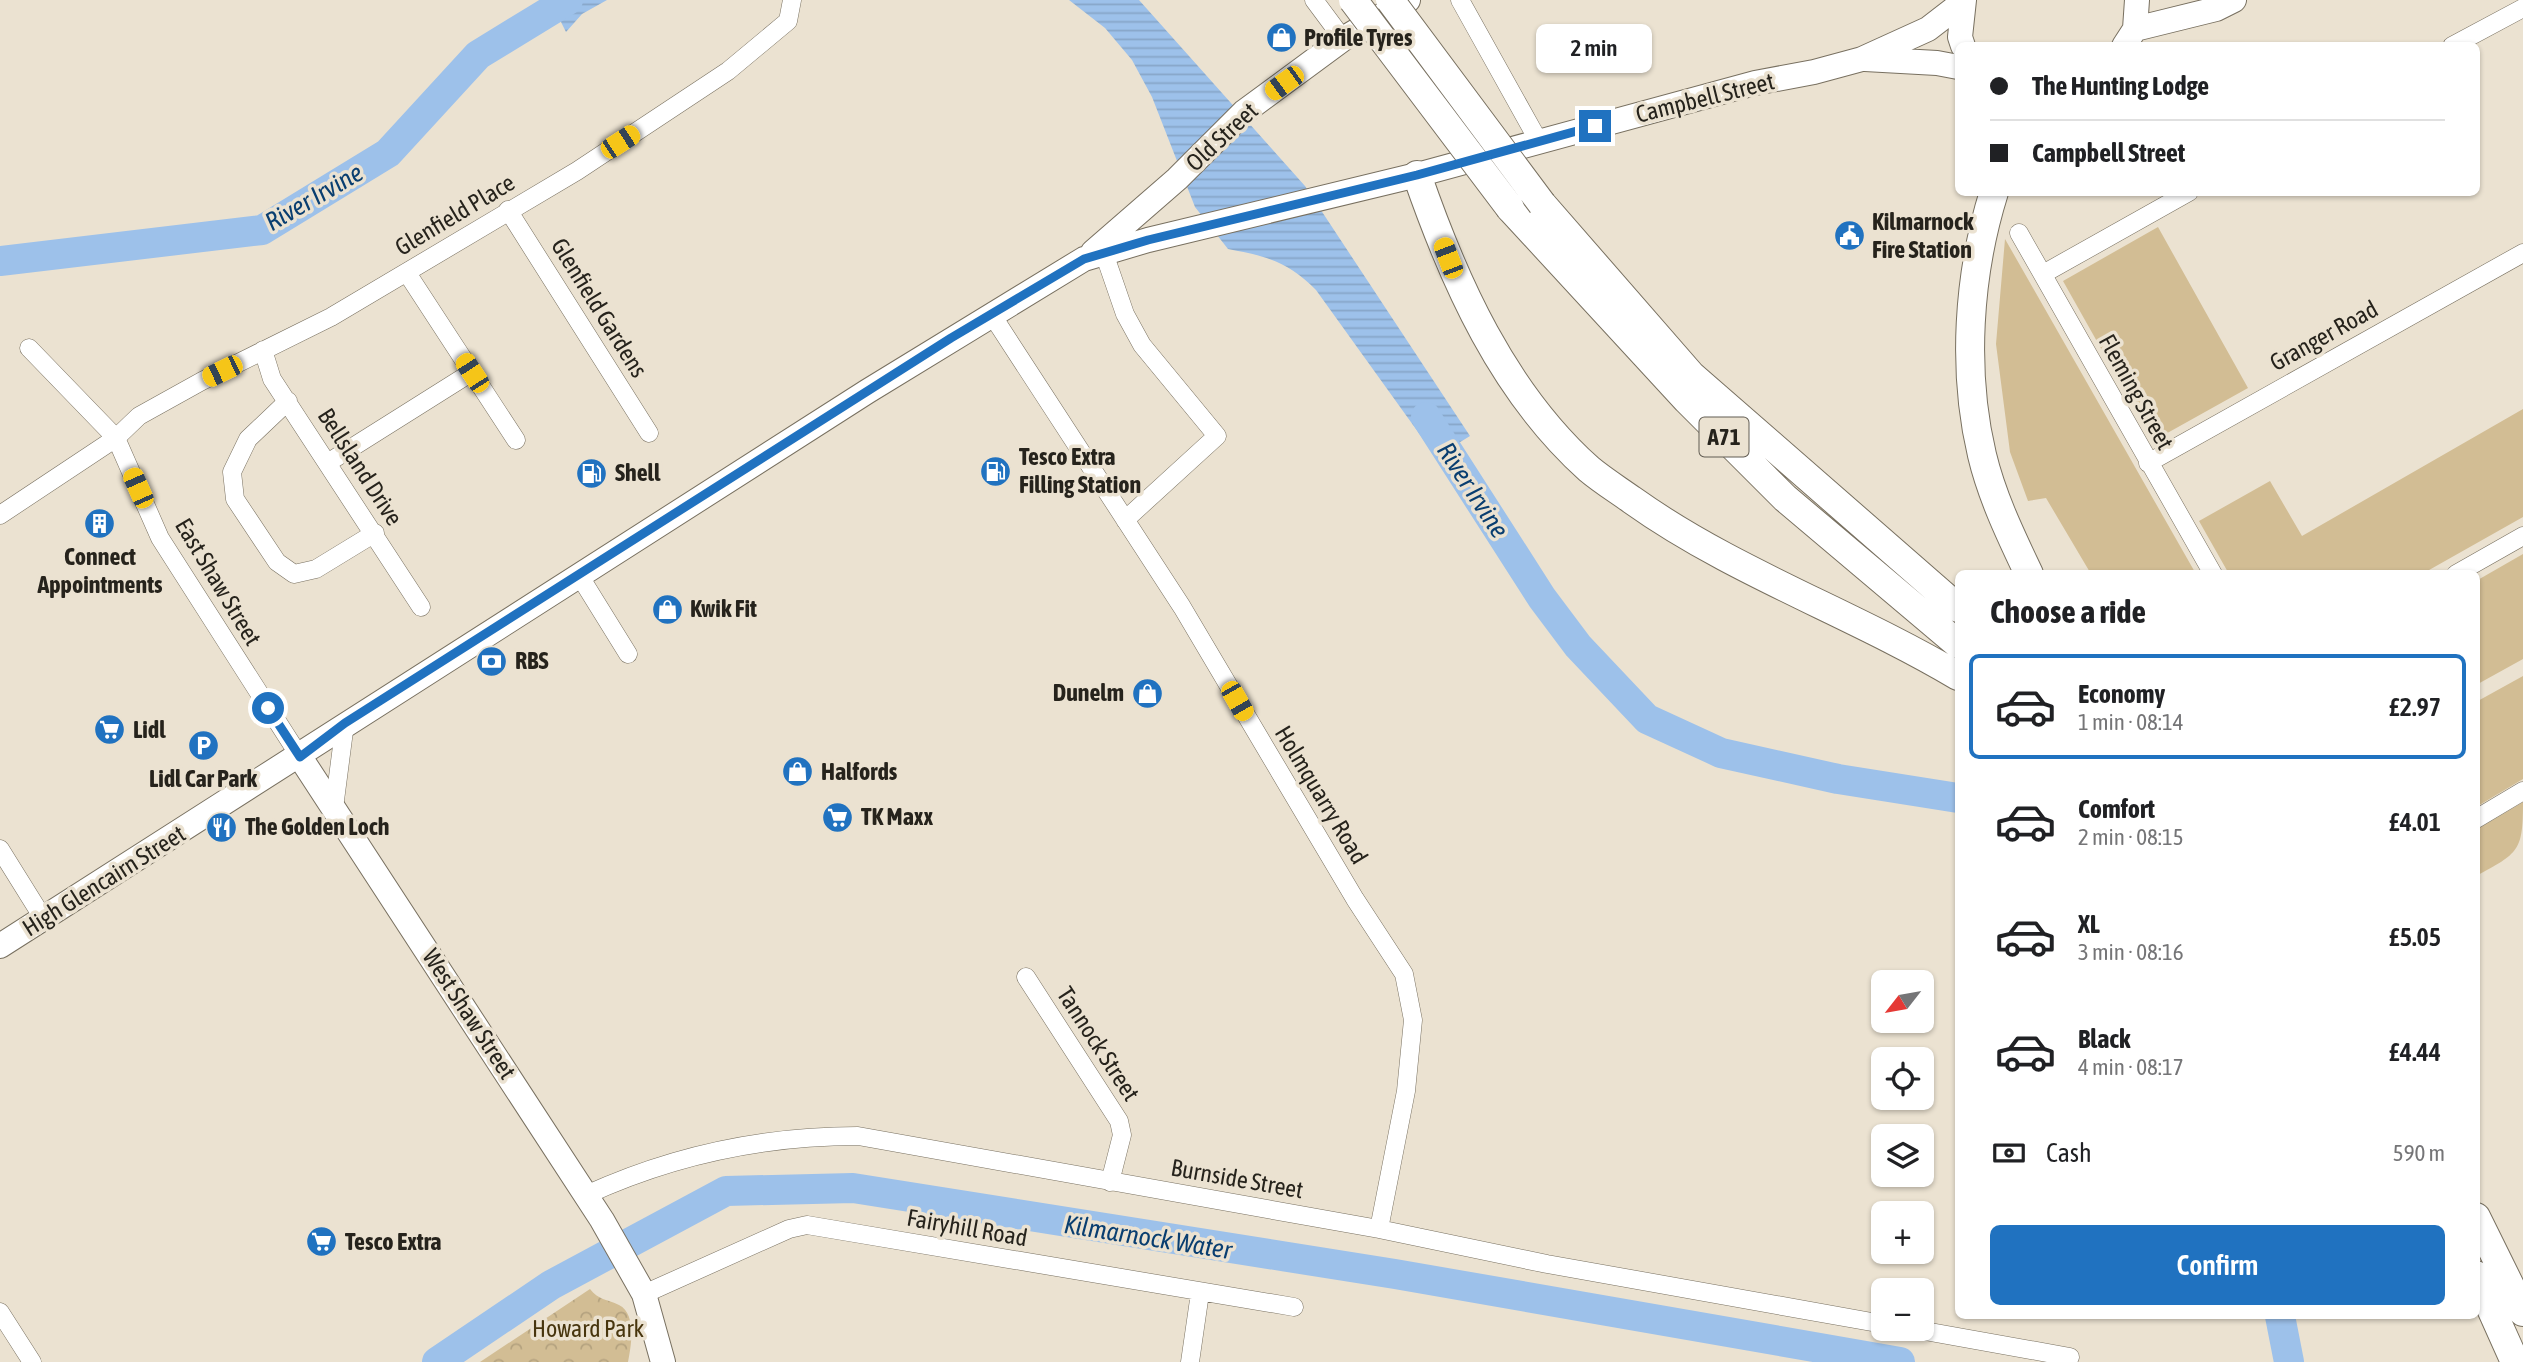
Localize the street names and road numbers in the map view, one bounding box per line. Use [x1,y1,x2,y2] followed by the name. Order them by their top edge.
[1633,67,1777,128] street label: Campbell Street
[1180,97,1263,176] street label: Old Street
[390,168,519,261] street label: Glenfield Place
[546,233,653,382] street label: Glenfield Gardens
[2265,295,2382,376] street label: Granger Road
[2094,329,2179,454] street label: Fleming Street
[313,403,408,530] street label: Bellsland Drive
[1700,418,1748,457] road number: A71
[170,513,267,650] street label: East Shaw Street
[1270,721,1373,869] street label: Holmquarry Road
[18,820,190,941] street label: High Glencairn Street
[417,944,521,1084] street label: West Shaw Street
[1052,982,1145,1106] street label: Tannock Street
[1169,1154,1305,1203] street label: Burnside Street
[905,1204,1029,1251] street label: Fairyhill Road

